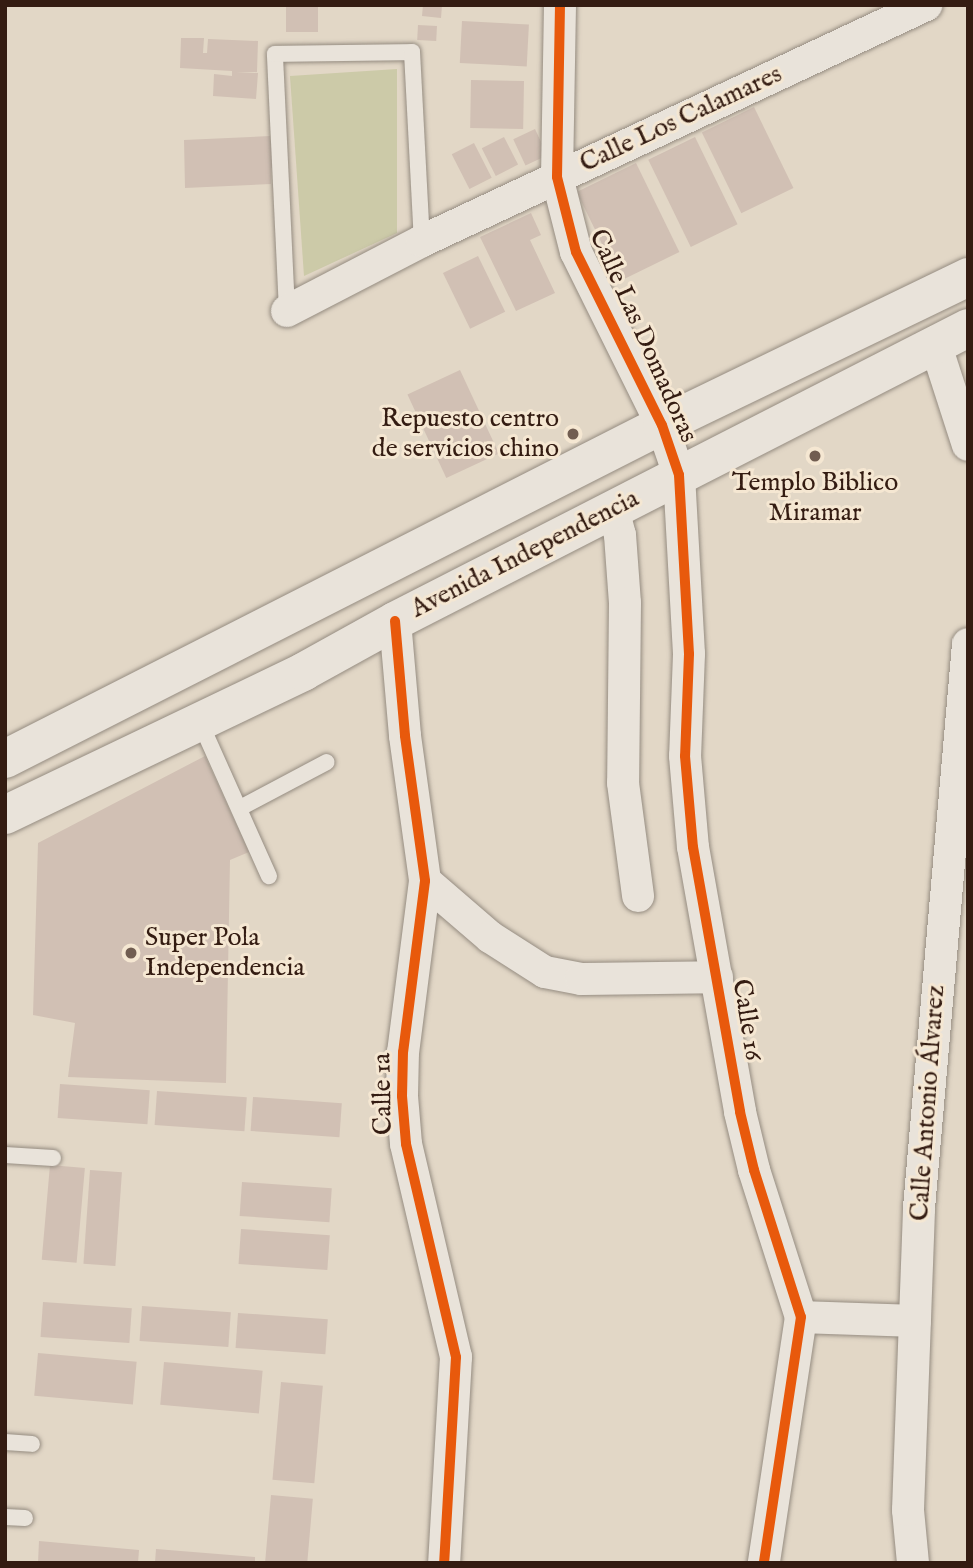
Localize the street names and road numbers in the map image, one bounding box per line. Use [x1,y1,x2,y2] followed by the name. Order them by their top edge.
[575,59,787,179] street label: Calle Los Calamares
[582,225,704,447] street label: Calle Las Domadoras
[406,483,644,625] street label: Avenida Independencia
[725,977,769,1063] street label: Calle 16
[904,984,952,1222] street label: Calle Antonio Álvarez
[367,1052,399,1136] street label: Calle 1a

